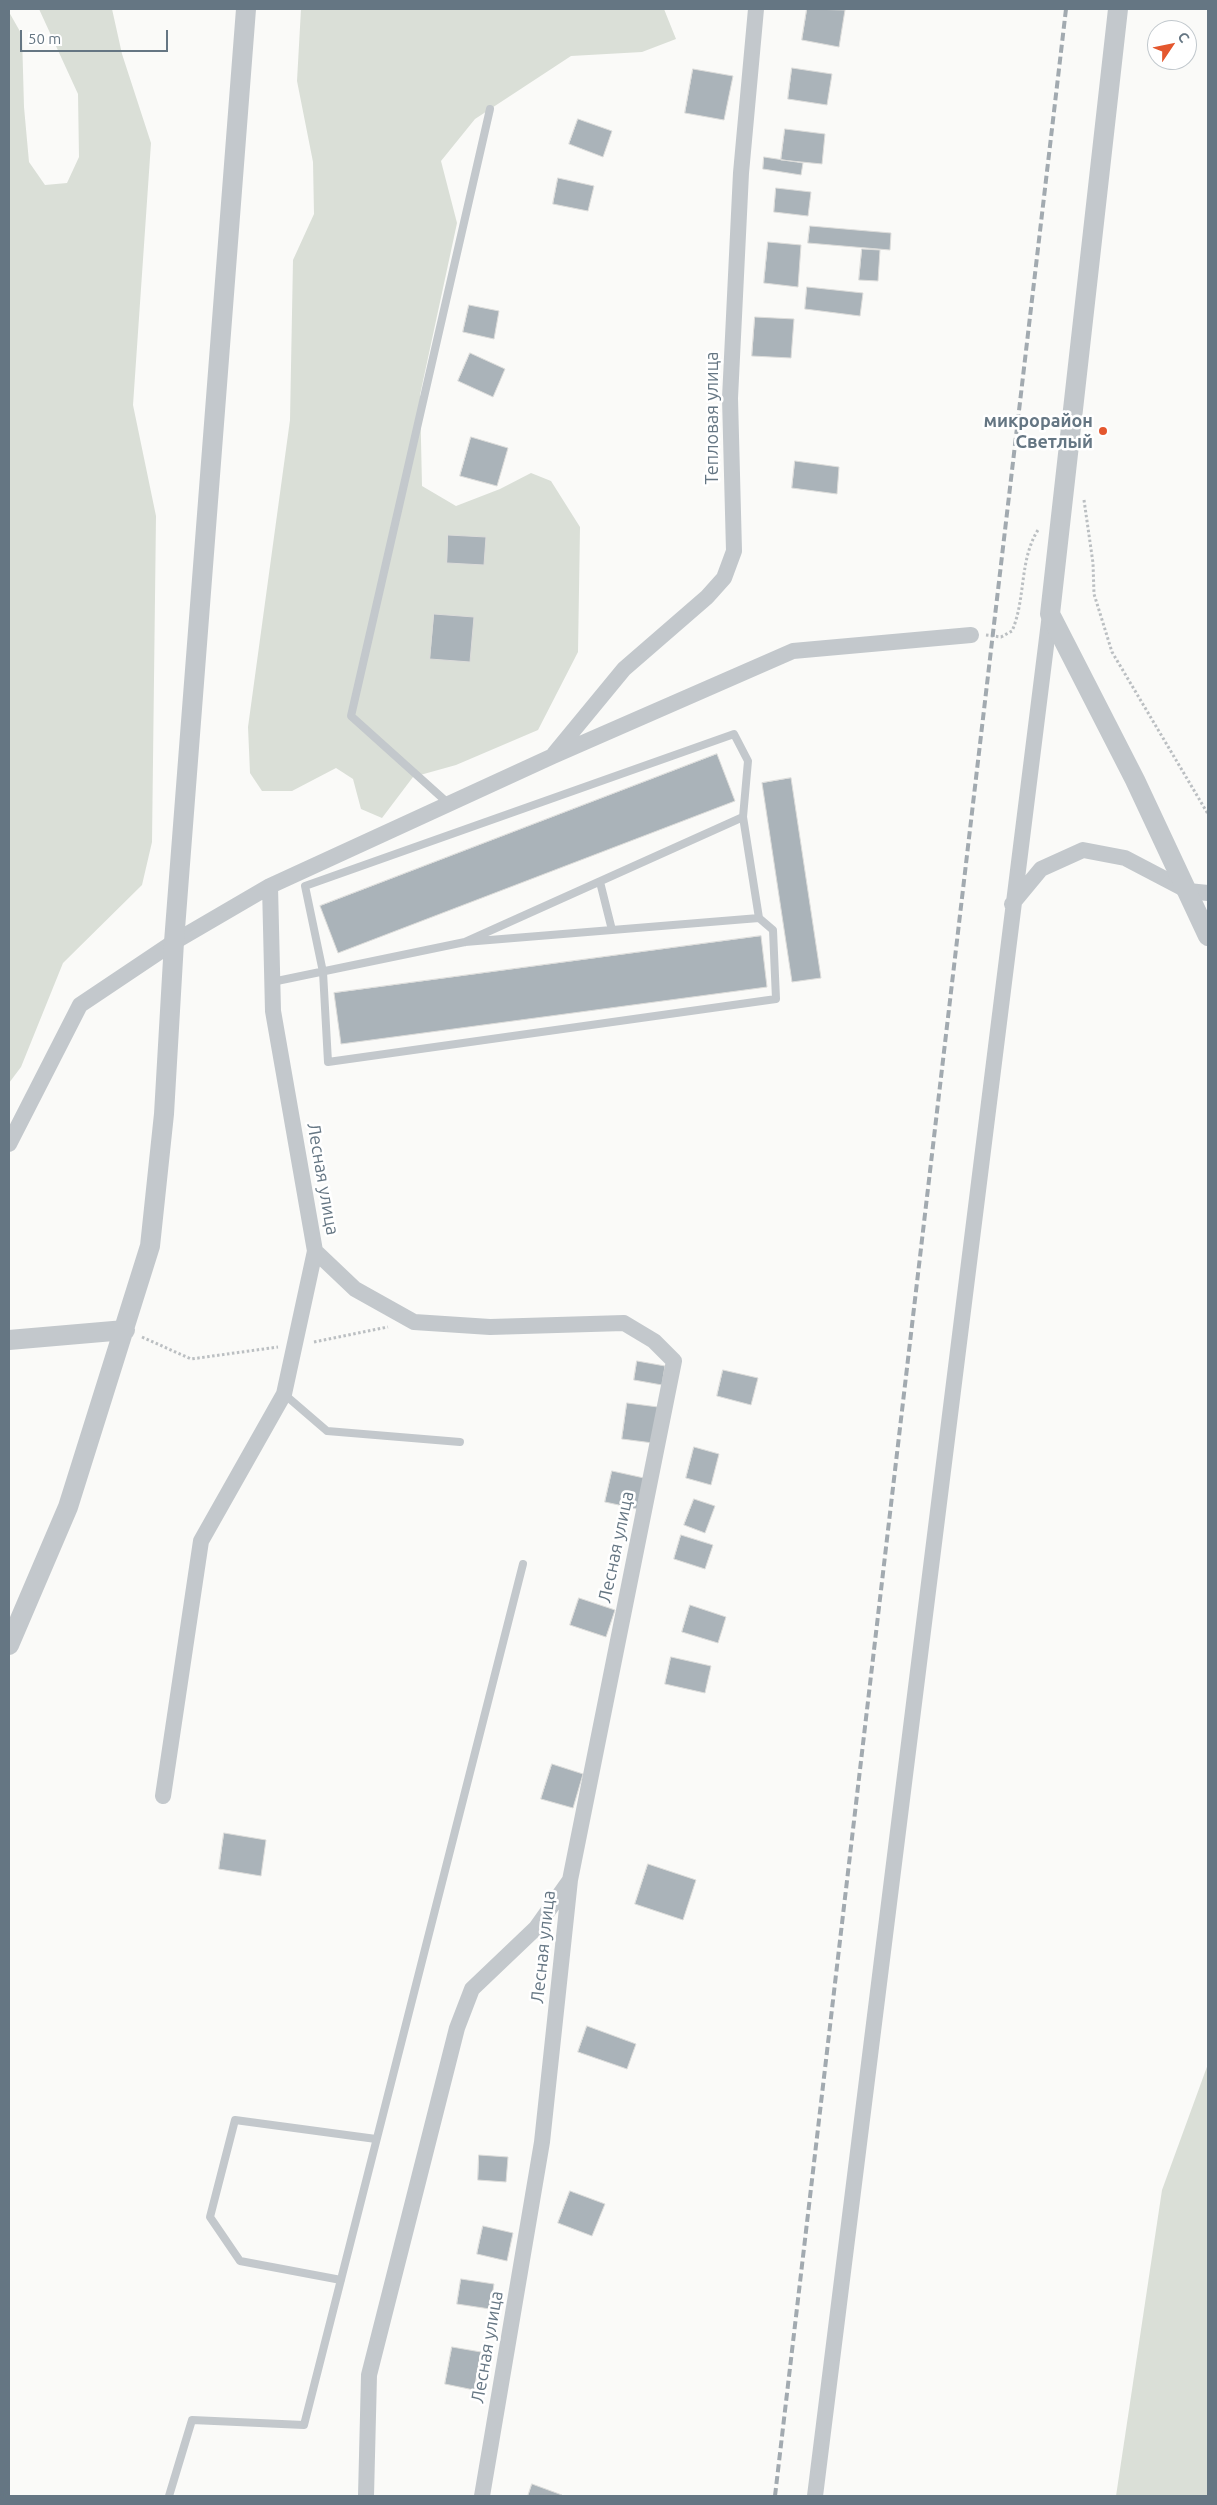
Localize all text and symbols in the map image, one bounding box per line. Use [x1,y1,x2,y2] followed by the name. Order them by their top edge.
[22,20,170,52] scale bar
[1147,20,1197,70] north arrow
[1174,29,1193,45] text: С
[28,30,61,47] text: 50 m
[701,352,723,484] street label: Тепловая улица
[984,410,1093,452] place label: микрорайон Светлый
[1097,425,1109,437] marker: микрорайон Светлый
[303,1121,343,1237] street label: Лесная улица
[594,1489,638,1605] street label: Лесная улица
[526,1889,560,2005] street label: Лесная улица
[467,2289,507,2405] street label: Лесная улица

